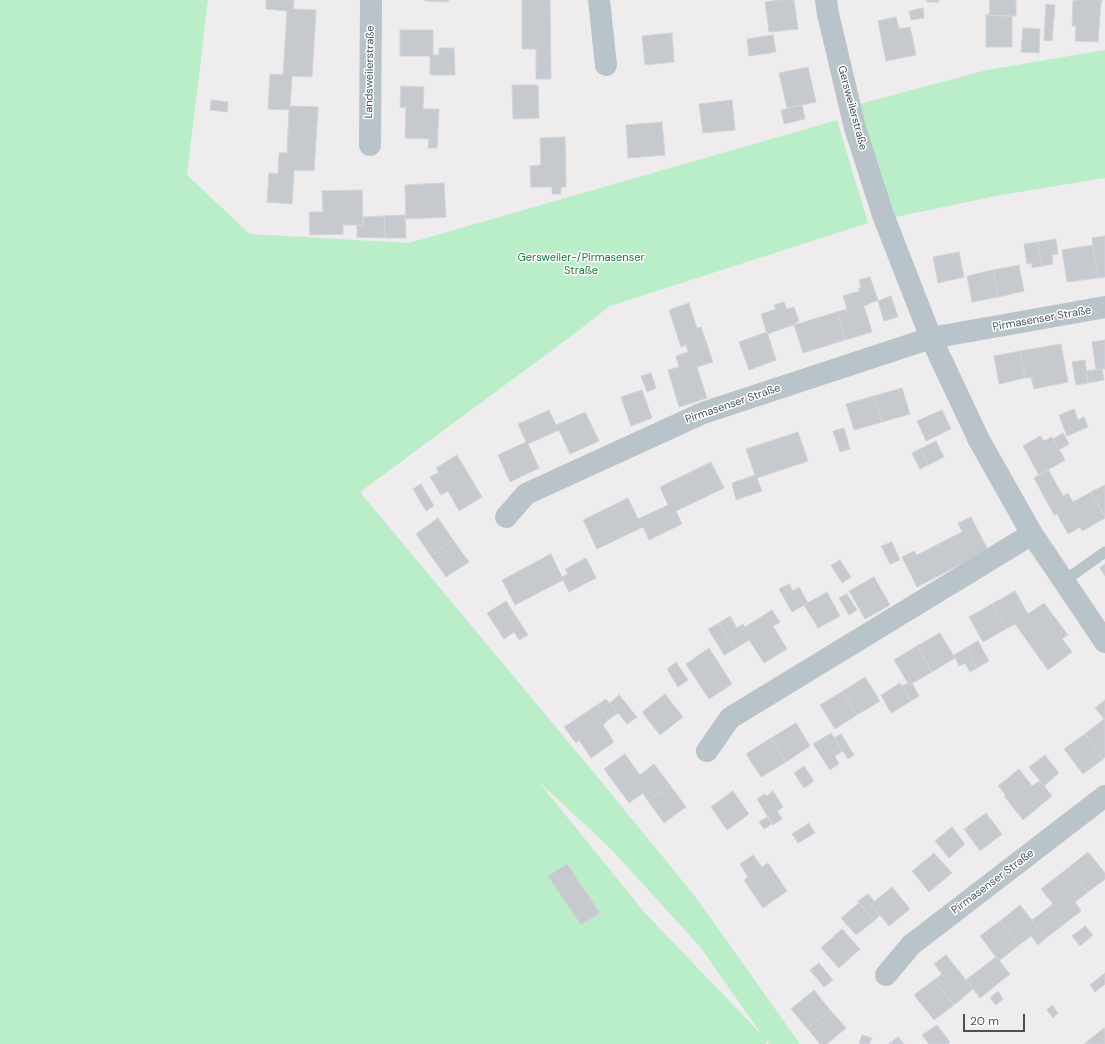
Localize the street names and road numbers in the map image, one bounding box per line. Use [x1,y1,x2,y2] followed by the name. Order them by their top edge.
[363,25,377,119] street label: Landsweilerstraße
[834,64,870,152] street label: Gersweilerstraße
[992,304,1092,334] street label: Pirmasenser Straße
[684,382,782,426] street label: Pirmasenser Straße
[949,847,1037,917] street label: Pirmasenser Straße

